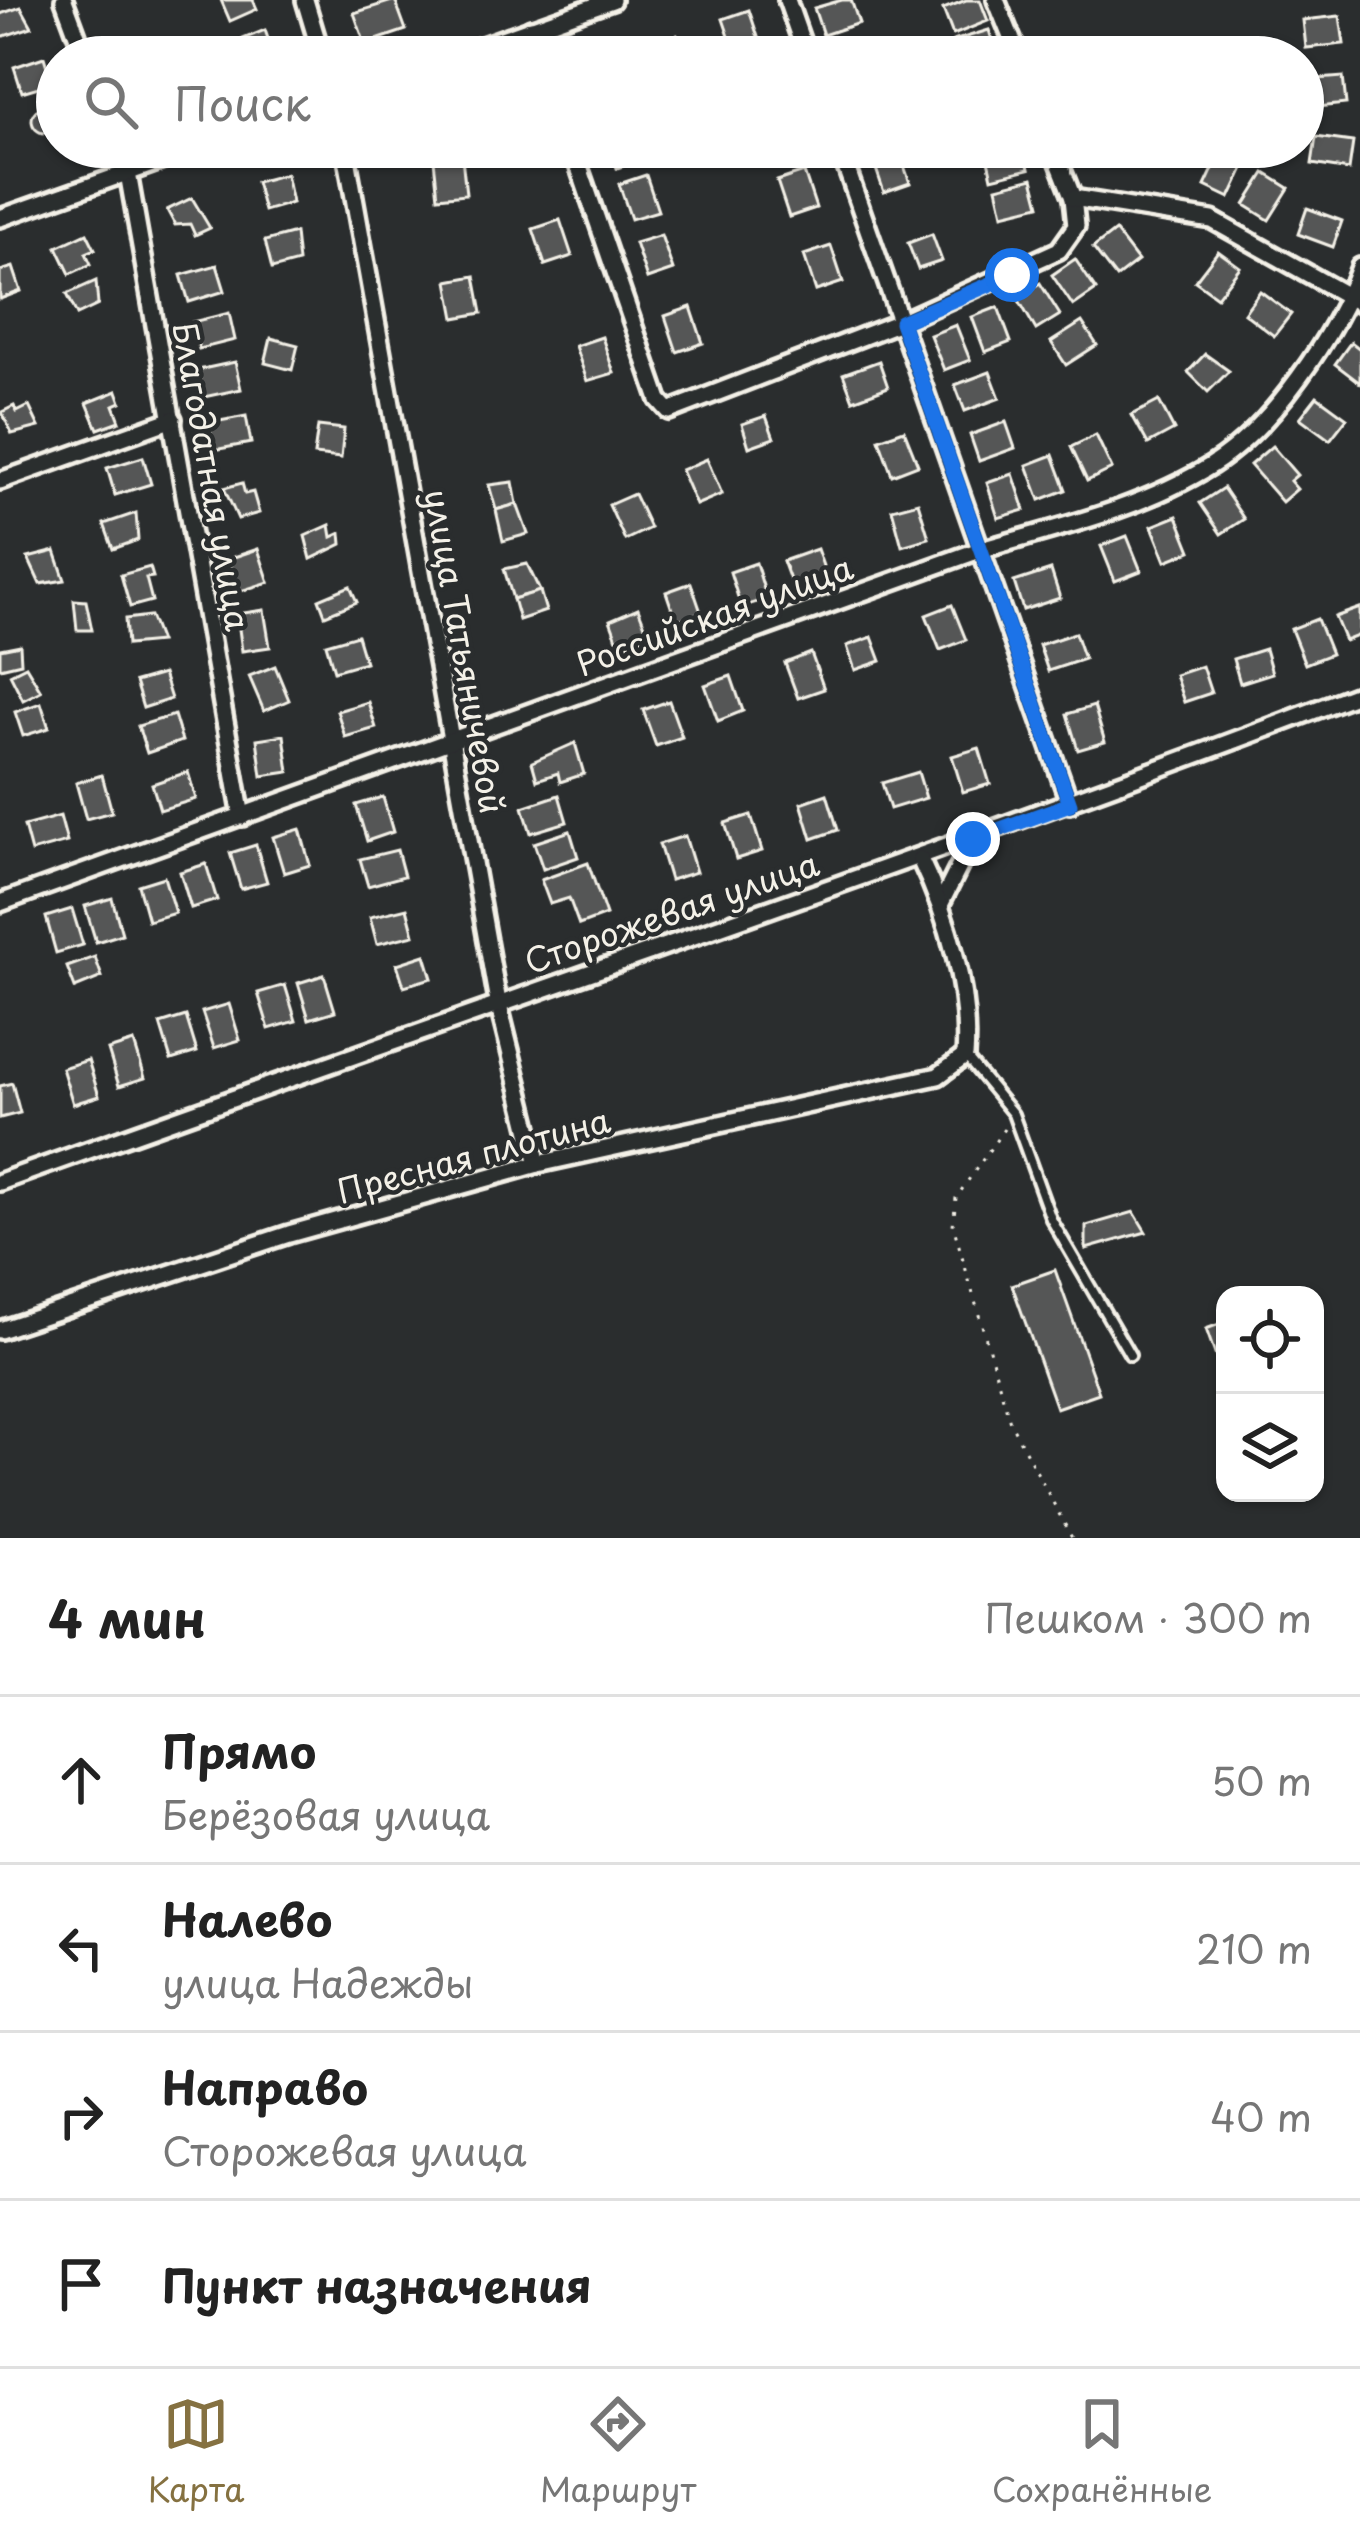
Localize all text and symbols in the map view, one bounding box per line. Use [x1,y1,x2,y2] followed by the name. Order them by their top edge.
[36,36,1324,168] search box
[174,68,311,136] text: Поиск
[78,69,144,135] icon: search
[985,248,1039,302] route start
[161,318,265,635] street label: Благодатная улица
[413,485,519,817] street label: улица Татьяничевой
[569,541,860,687] street label: Российская улица
[946,812,1000,866] route end
[517,837,825,985] street label: Сторожевая улица
[331,1093,615,1215] street label: Пресная плотина
[1216,1286,1324,1502] map controls
[1216,1286,1324,1394] button: locate
[1216,1394,1324,1502] button: layers
[48,1578,206,1655] text: 4 мин
[984,1587,1312,1646] text: Пешком · 300 m
[162,1716,316,1784] text: Прямо
[48,1747,114,1813] icon: ahead
[1211,1750,1312,1809] text: 50 m
[162,1784,490,1843] text: Берёзовая улица
[162,1884,332,1952] text: Налево
[48,1915,114,1981] icon: left
[1196,1918,1312,1977] text: 210 m
[162,1952,473,2011] text: улица Надежды
[162,2052,368,2120] text: Направо
[48,2083,114,2149] icon: right
[1210,2086,1312,2145] text: 40 m
[162,2120,526,2179] text: Сторожевая улица
[162,2250,592,2318] text: Пункт назначения
[48,2251,114,2317] icon: arrive
[148,2391,245,2513] tab: Карта
[540,2391,696,2513] tab: Маршрут
[992,2391,1212,2513] tab: Сохранённые

